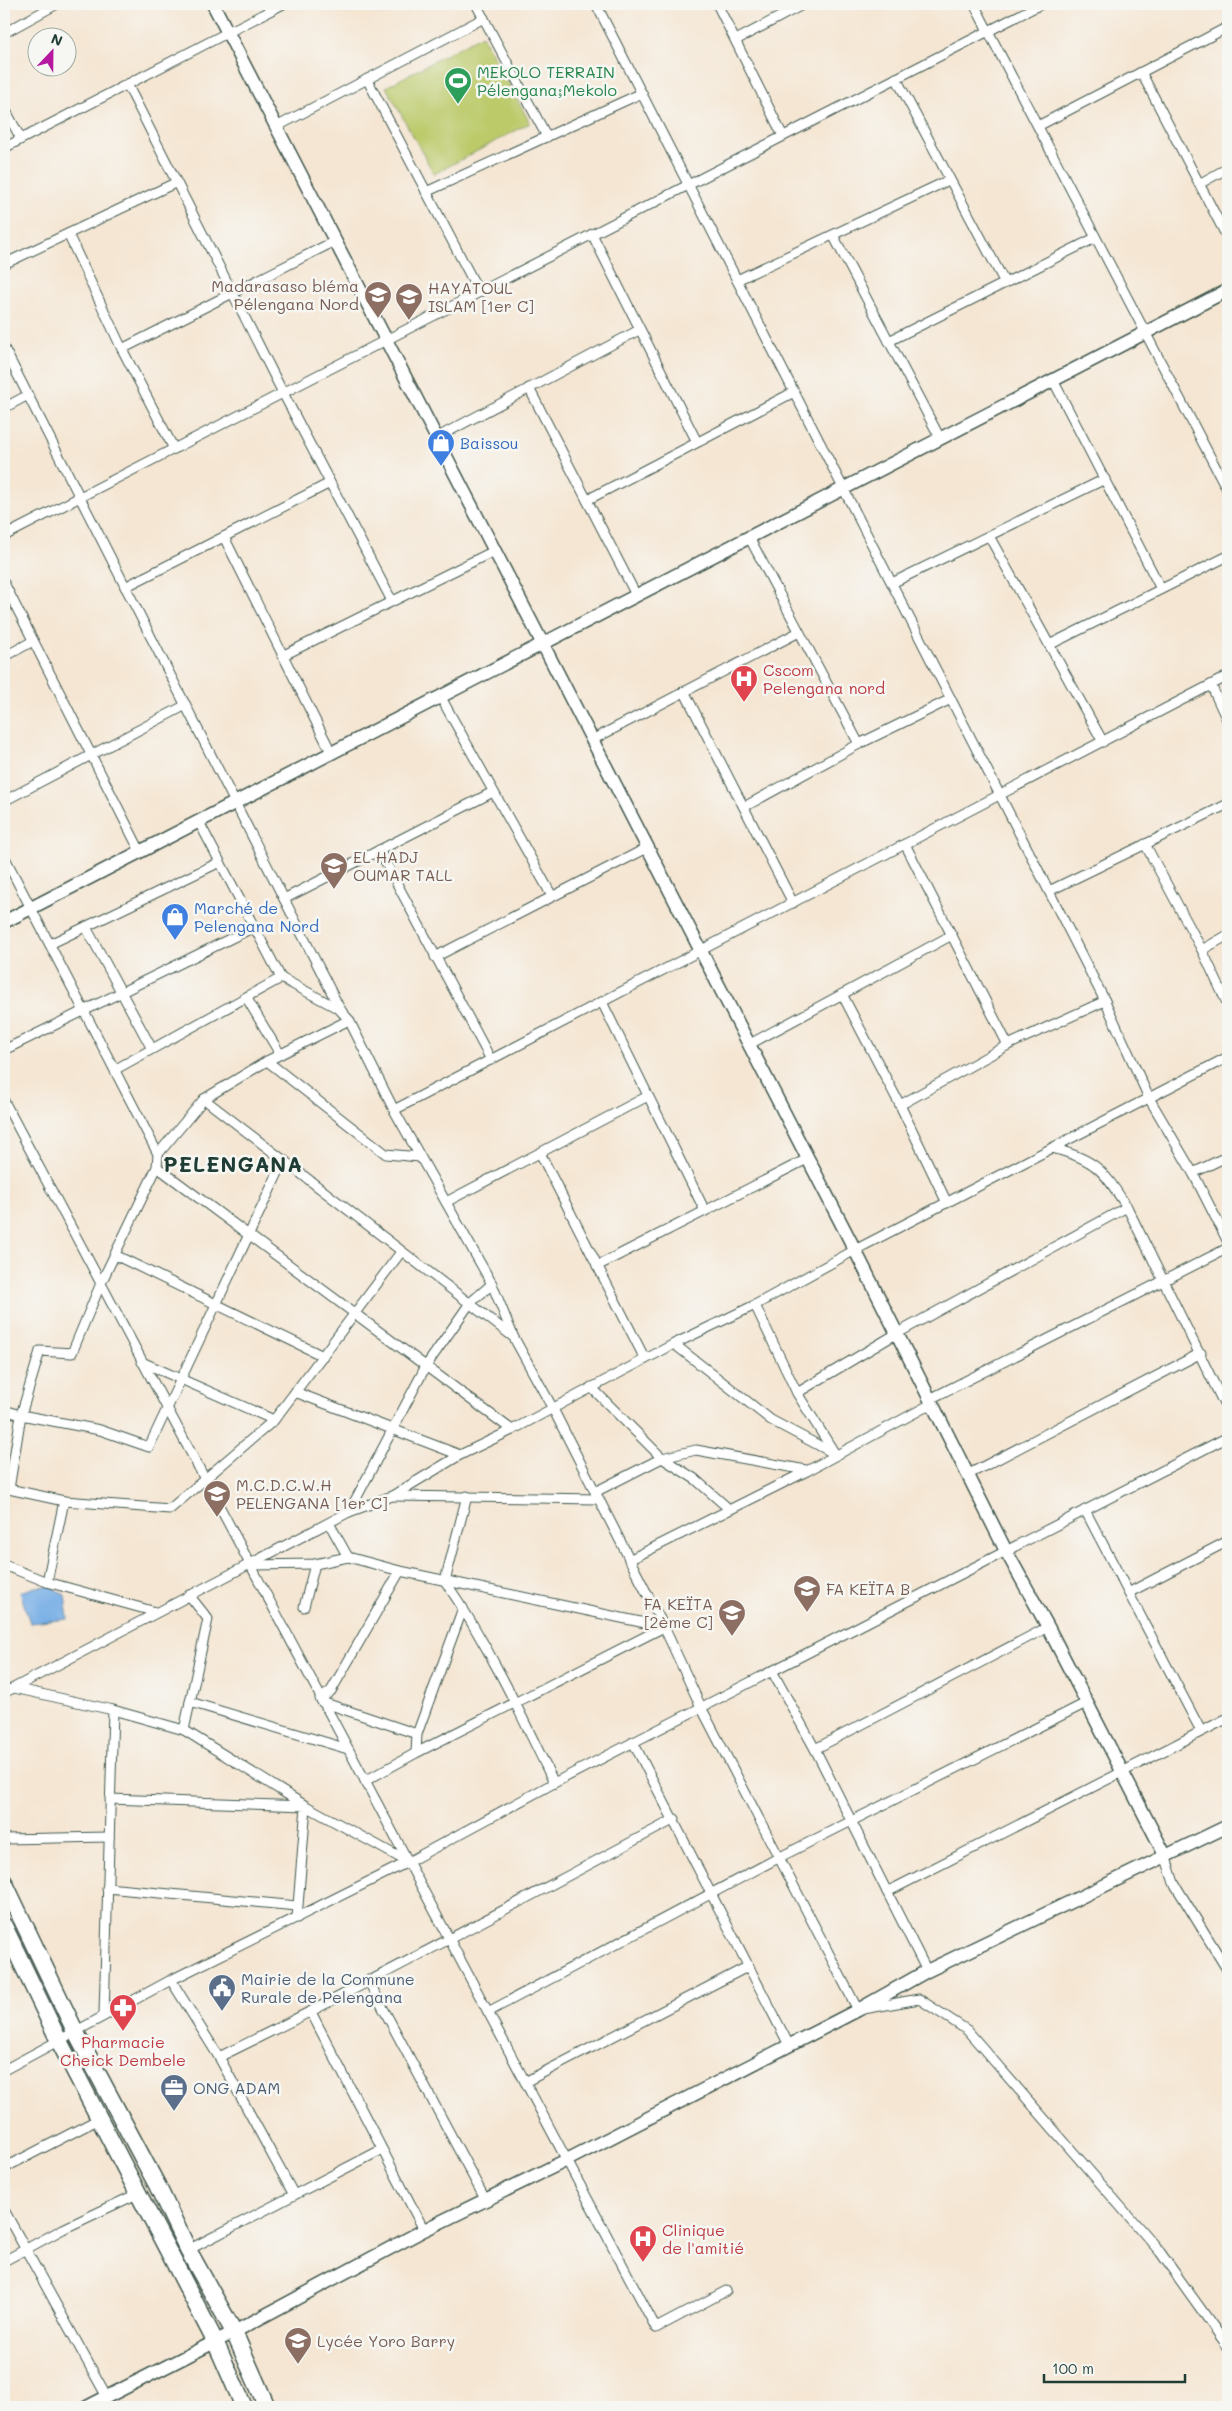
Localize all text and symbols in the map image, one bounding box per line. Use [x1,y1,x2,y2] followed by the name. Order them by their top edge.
[28,28,78,78] north arrow
[49,29,66,50] text: N
[477,61,617,100] place label: MEkOLO TERRAIN Pélengana;Mekolo
[443,66,473,105] sports icon: MEkOLO TERRAIN Pélengana;Mekolo
[211,275,359,314] place label: Madarasaso bléma Pélengana Nord
[428,277,534,316] place label: HAYATOUL ISLAM [1er C]
[363,280,393,319] school or university icon: Madarasaso bléma Pélengana Nord
[394,282,424,321] school or university icon: HAYATOUL ISLAM [1er C]
[426,428,456,467] shop icon: Baissou
[460,432,519,453] place label: Baissou
[763,659,885,698] place label: Cscom Pelengana nord
[729,664,759,703] hospital icon: Cscom Pelengana nord
[353,846,453,885] place label: EL HADJ OUMAR TALL
[319,851,349,890] school or university icon: EL HADJ OUMAR TALL
[194,897,319,936] place label: Marché de Pelengana Nord
[160,902,190,941] shop icon: Marché de Pelengana Nord
[163,1150,303,1177] district label: PELENGANA
[236,1474,388,1513] place label: M.C.D.C.W.H PELENGANA [1er C]
[202,1479,232,1518] school or university icon: M.C.D.C.W.H PELENGANA [1er C]
[792,1574,822,1613] school or university icon: FA KEÏTA B
[826,1578,910,1599] place label: FA KEÏTA B
[644,1593,713,1632] place label: FA KEÏTA [2ème C]
[717,1598,747,1637] school or university icon: FA KEÏTA [2ème C]
[241,1968,415,2007] place label: Mairie de la Commune Rurale de Pelengana
[207,1973,237,2012] public building icon: Mairie de la Commune Rurale de Pelengana
[108,1993,138,2032] pharmacy icon: Pharmacie Cheick Dembele
[60,2031,186,2070] place label: Pharmacie Cheick Dembele
[159,2073,189,2112] office icon: ONG ADAM
[193,2077,280,2098] place label: ONG ADAM
[662,2219,744,2258] place label: Clinique de l'amitié
[628,2224,658,2263] hospital icon: Clinique de l'amitié
[283,2326,313,2365] school or university icon: Lycée Yoro Barry
[317,2330,455,2351] place label: Lycée Yoro Barry
[1044,2351,1186,2383] scale bar
[1052,2358,1094,2378] text: 100 m

